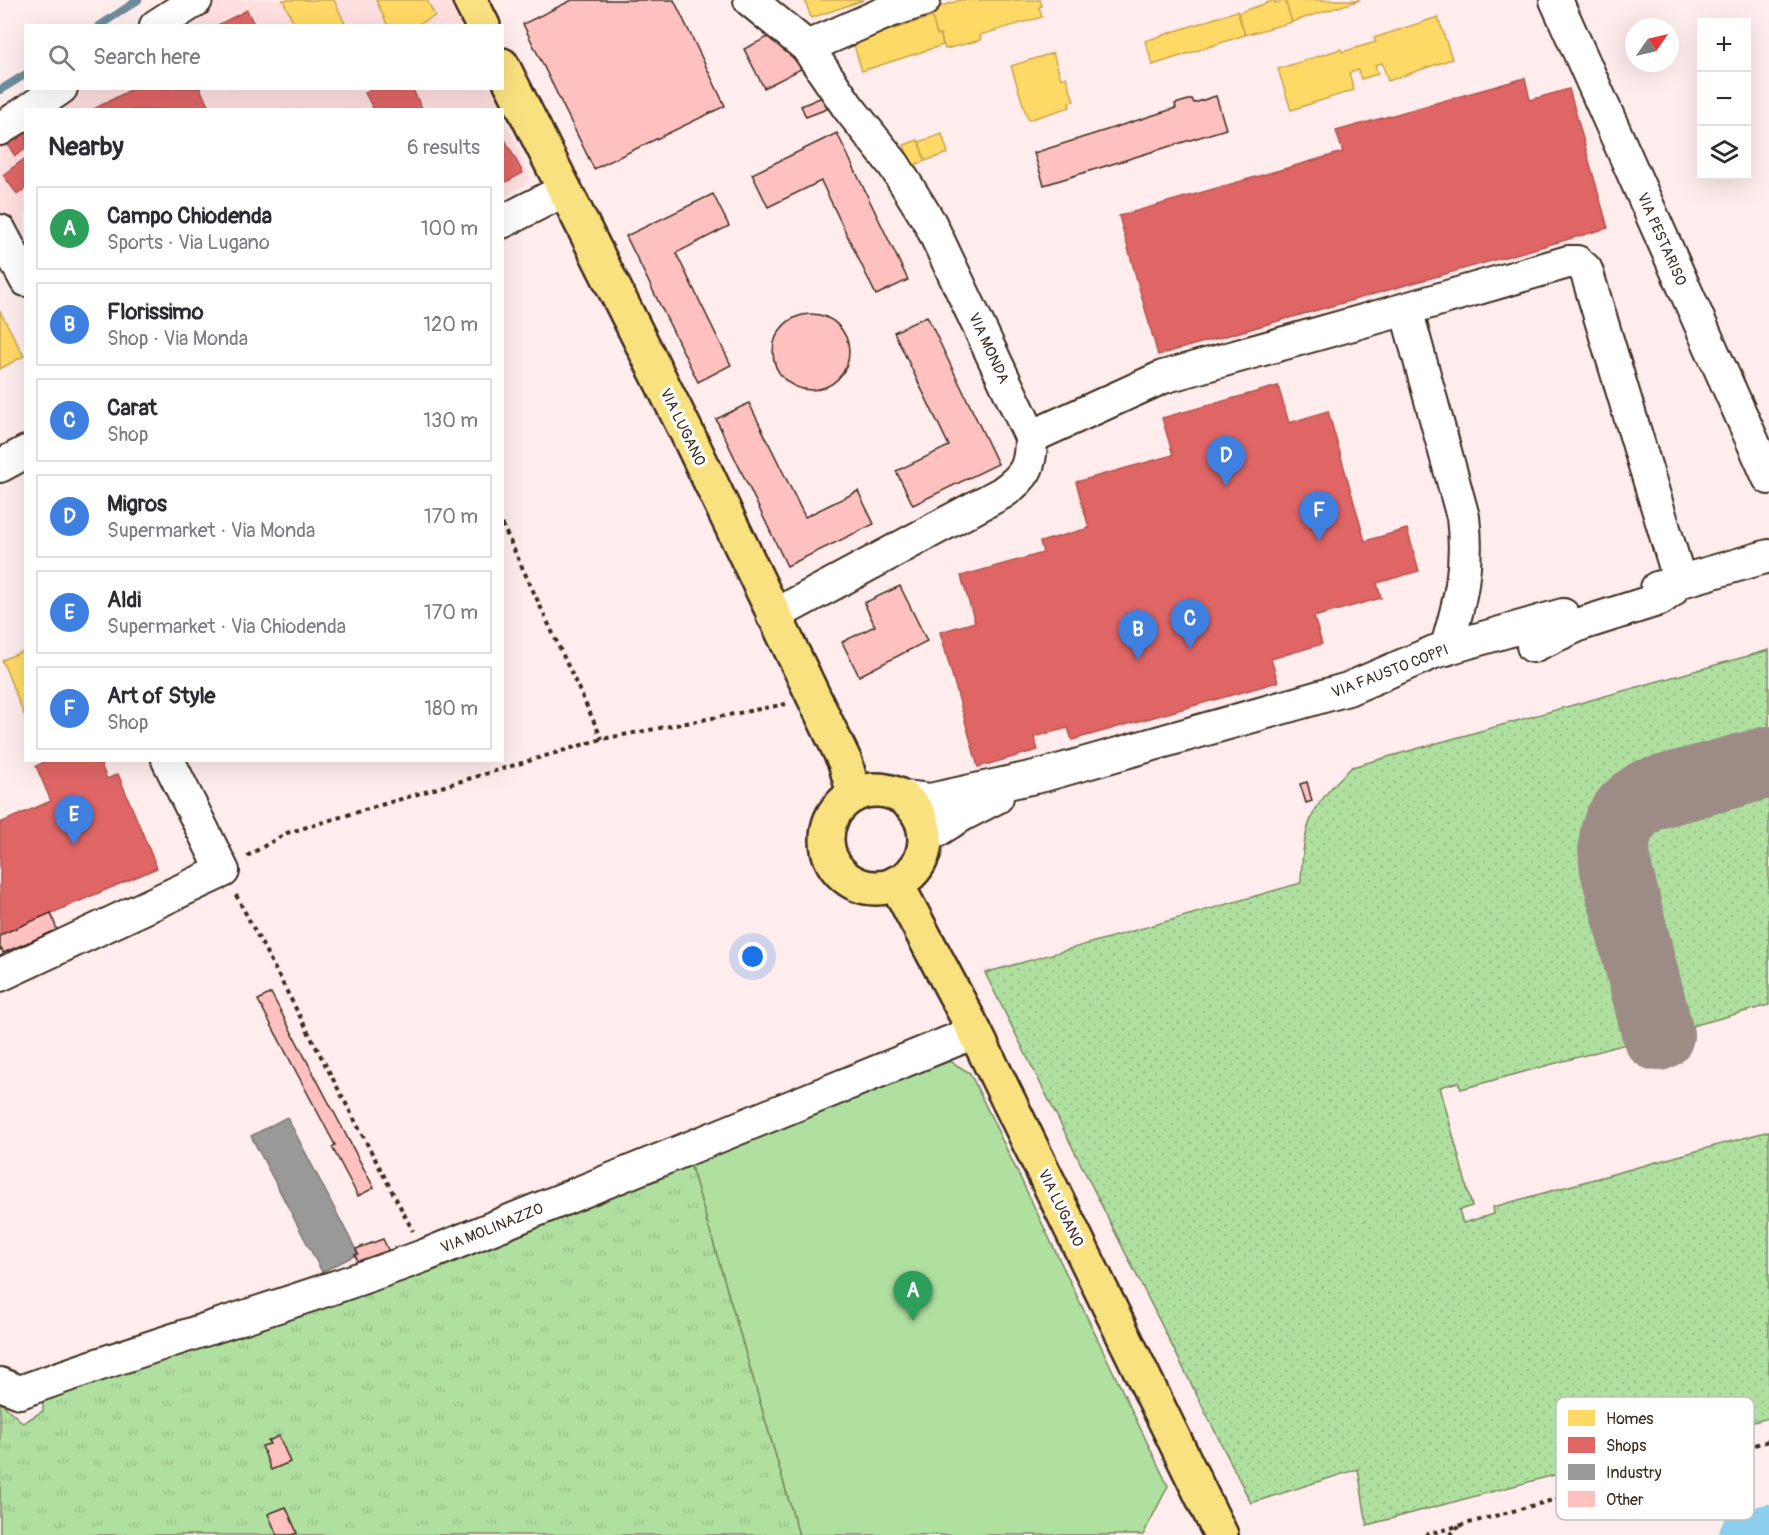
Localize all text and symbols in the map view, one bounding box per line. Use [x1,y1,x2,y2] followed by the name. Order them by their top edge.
[1625,18,1679,72] north arrow
[1697,18,1751,180] map controls
[1697,18,1751,72] button: +
[24,24,504,90] search box
[45,41,78,74] icon: search
[93,43,200,71] text: Search here
[1697,72,1751,126] button: −
[1697,126,1751,180] button: layers
[48,131,124,163] text: Nearby
[407,135,480,160] text: 6 results
[1633,190,1691,289] street label: VIA PESTARISO
[107,202,272,230] text: Campo Chiodenda
[63,216,76,241] text: A
[421,216,478,241] text: 100 m
[107,230,270,255] text: Sports · Via Lugano
[107,298,203,326] text: Florissimo
[964,310,1013,387] street label: VIA MONDA
[64,312,75,337] text: B
[423,312,478,337] text: 120 m
[107,326,248,351] text: Shop · Via Monda
[656,385,709,469] street label: VIA LUGANO
[107,394,157,422] text: Carat
[63,408,76,433] text: C
[423,408,478,433] text: 130 m
[107,422,148,447] text: Shop
[1206,436,1246,486] pin: D
[107,490,167,518] text: Migros
[1300,492,1338,541] pin: F
[63,504,76,529] text: D
[424,504,478,529] text: 170 m
[107,518,315,543] text: Supermarket · Via Monda
[107,586,141,614] text: Aldi
[64,600,75,625] text: E
[424,600,478,625] text: 170 m
[1170,600,1210,649] pin: C
[1118,610,1158,660] pin: B
[107,614,346,639] text: Supermarket · Via Chiodenda
[1329,640,1451,703] street label: VIA FAUSTO COPPI
[107,682,215,710] text: Art of Style
[63,696,76,721] text: F
[424,696,478,721] text: 180 m
[107,710,148,735] text: Shop
[54,796,94,845] pin: E
[738,942,767,971] your location
[1034,1166,1087,1250] street label: VIA LUGANO
[438,1199,546,1258] street label: VIA MOLINAZZO
[894,1272,932,1321] pin: A
[1556,1397,1754,1520] legend
[1606,1409,1654,1429] text: Homes
[1606,1436,1646,1456] text: Shops
[1606,1463,1662,1483] text: Industry
[1606,1490,1644,1510] text: Other

